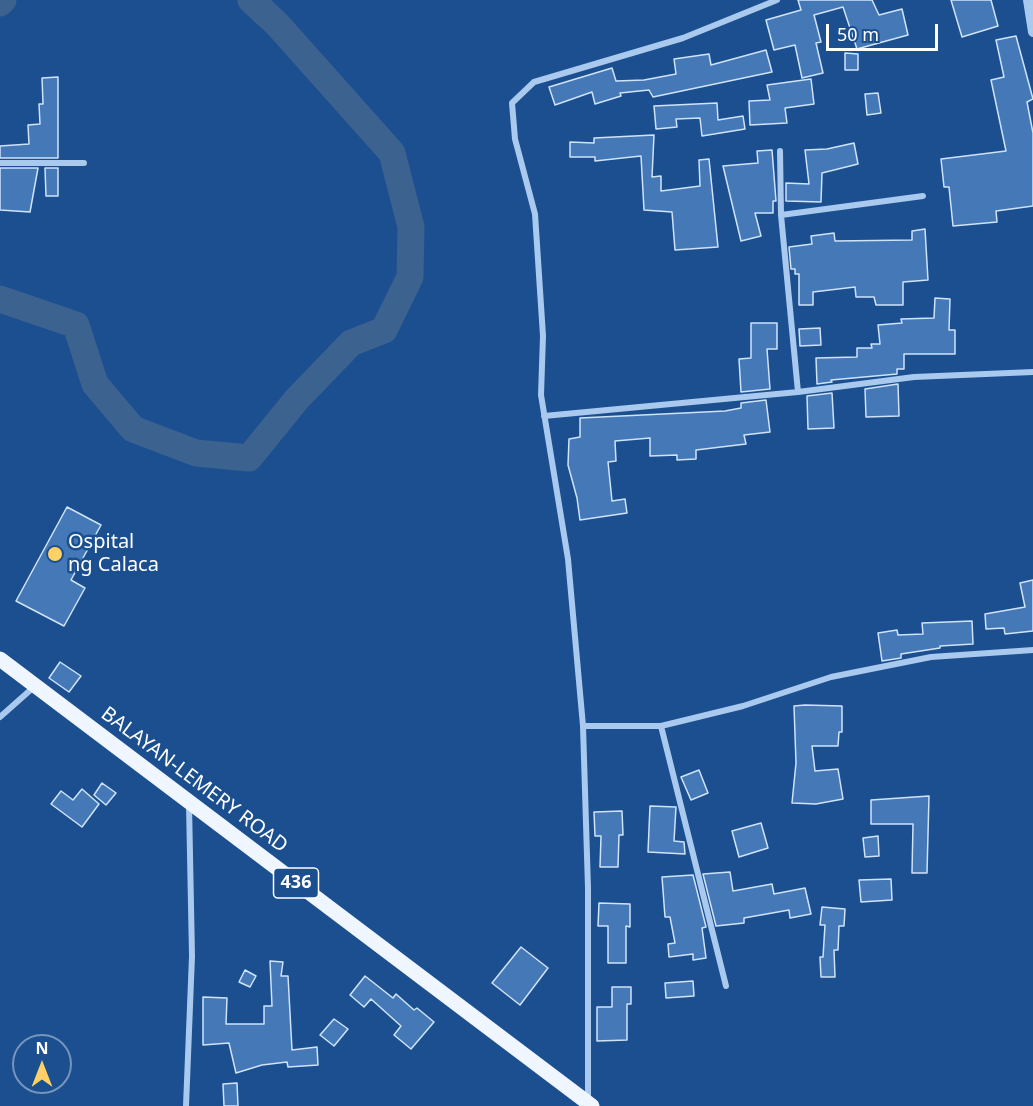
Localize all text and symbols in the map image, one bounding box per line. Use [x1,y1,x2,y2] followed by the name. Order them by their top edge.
[829,12,942,50] scale bar
[837,22,879,46] text: 50 m
[68,530,159,577] place label: Ospital ng Calaca
[46,545,64,563] marker: Ospital ng Calaca
[96,702,292,858] street label: BALAYAN-LEMERY ROAD
[274,868,318,898] road number: 436
[12,1034,72,1094] north arrow
[35,1037,49,1059] text: N

